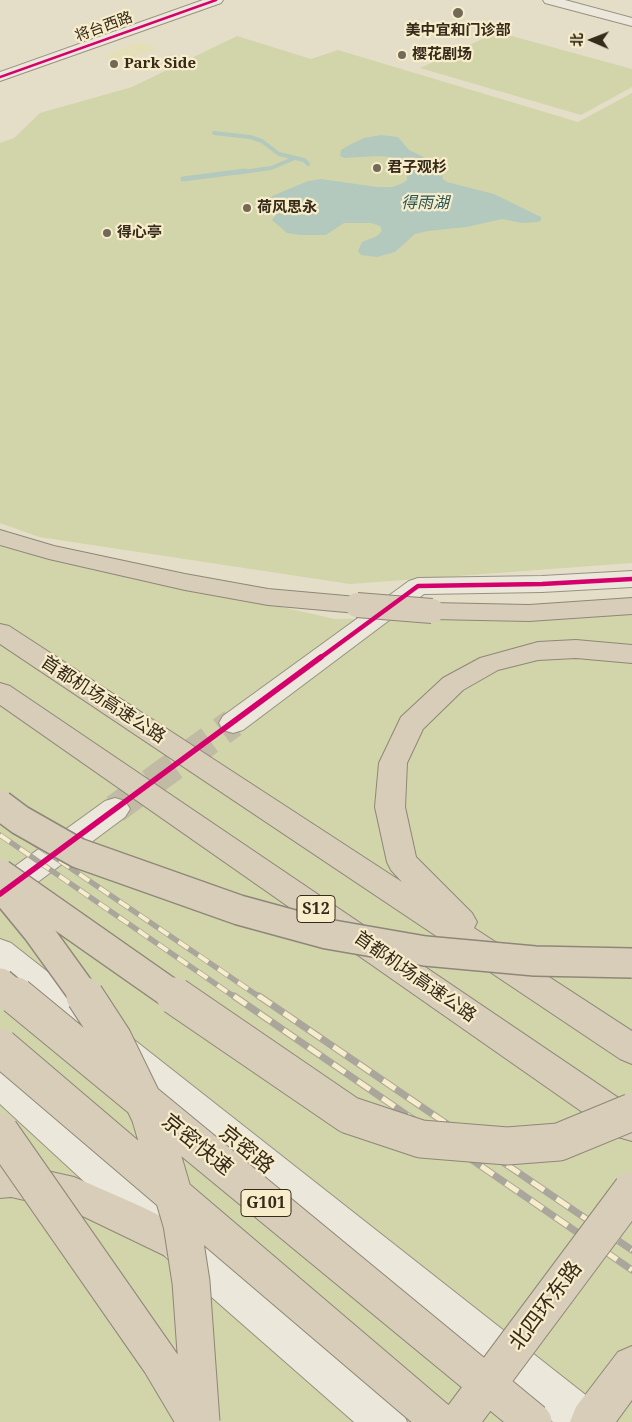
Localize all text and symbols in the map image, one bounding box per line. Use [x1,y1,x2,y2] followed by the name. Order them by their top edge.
[451,6,465,20] marker: 美中宜和门诊部
[73,8,135,46] street label: 将台西路
[567,15,617,65] north arrow
[406,22,510,40] place label: 美中宜和门诊部
[567,33,586,47] text: 北
[412,46,472,64] place label: 樱花剧场
[396,49,408,61] marker: 樱花剧场
[124,55,196,73] place label: Park Side
[108,58,120,70] marker: Park Side
[387,159,447,177] place label: 君子观杉
[371,162,383,174] marker: 君子观杉
[401,193,449,213] water label: 得雨湖
[257,199,317,217] place label: 荷风思永
[241,202,253,214] marker: 荷风思永
[117,224,162,242] place label: 得心亭
[101,227,113,239] marker: 得心亭
[37,652,169,748] street label: 首都机场高速公路
[297,896,335,922] road number: S12
[350,927,480,1027] street label: 首都机场高速公路
[156,1109,238,1181] street label: 京密快速
[214,1120,278,1180] street label: 京密路
[241,1190,291,1216] road number: G101
[504,1256,588,1356] street label: 北四环东路

